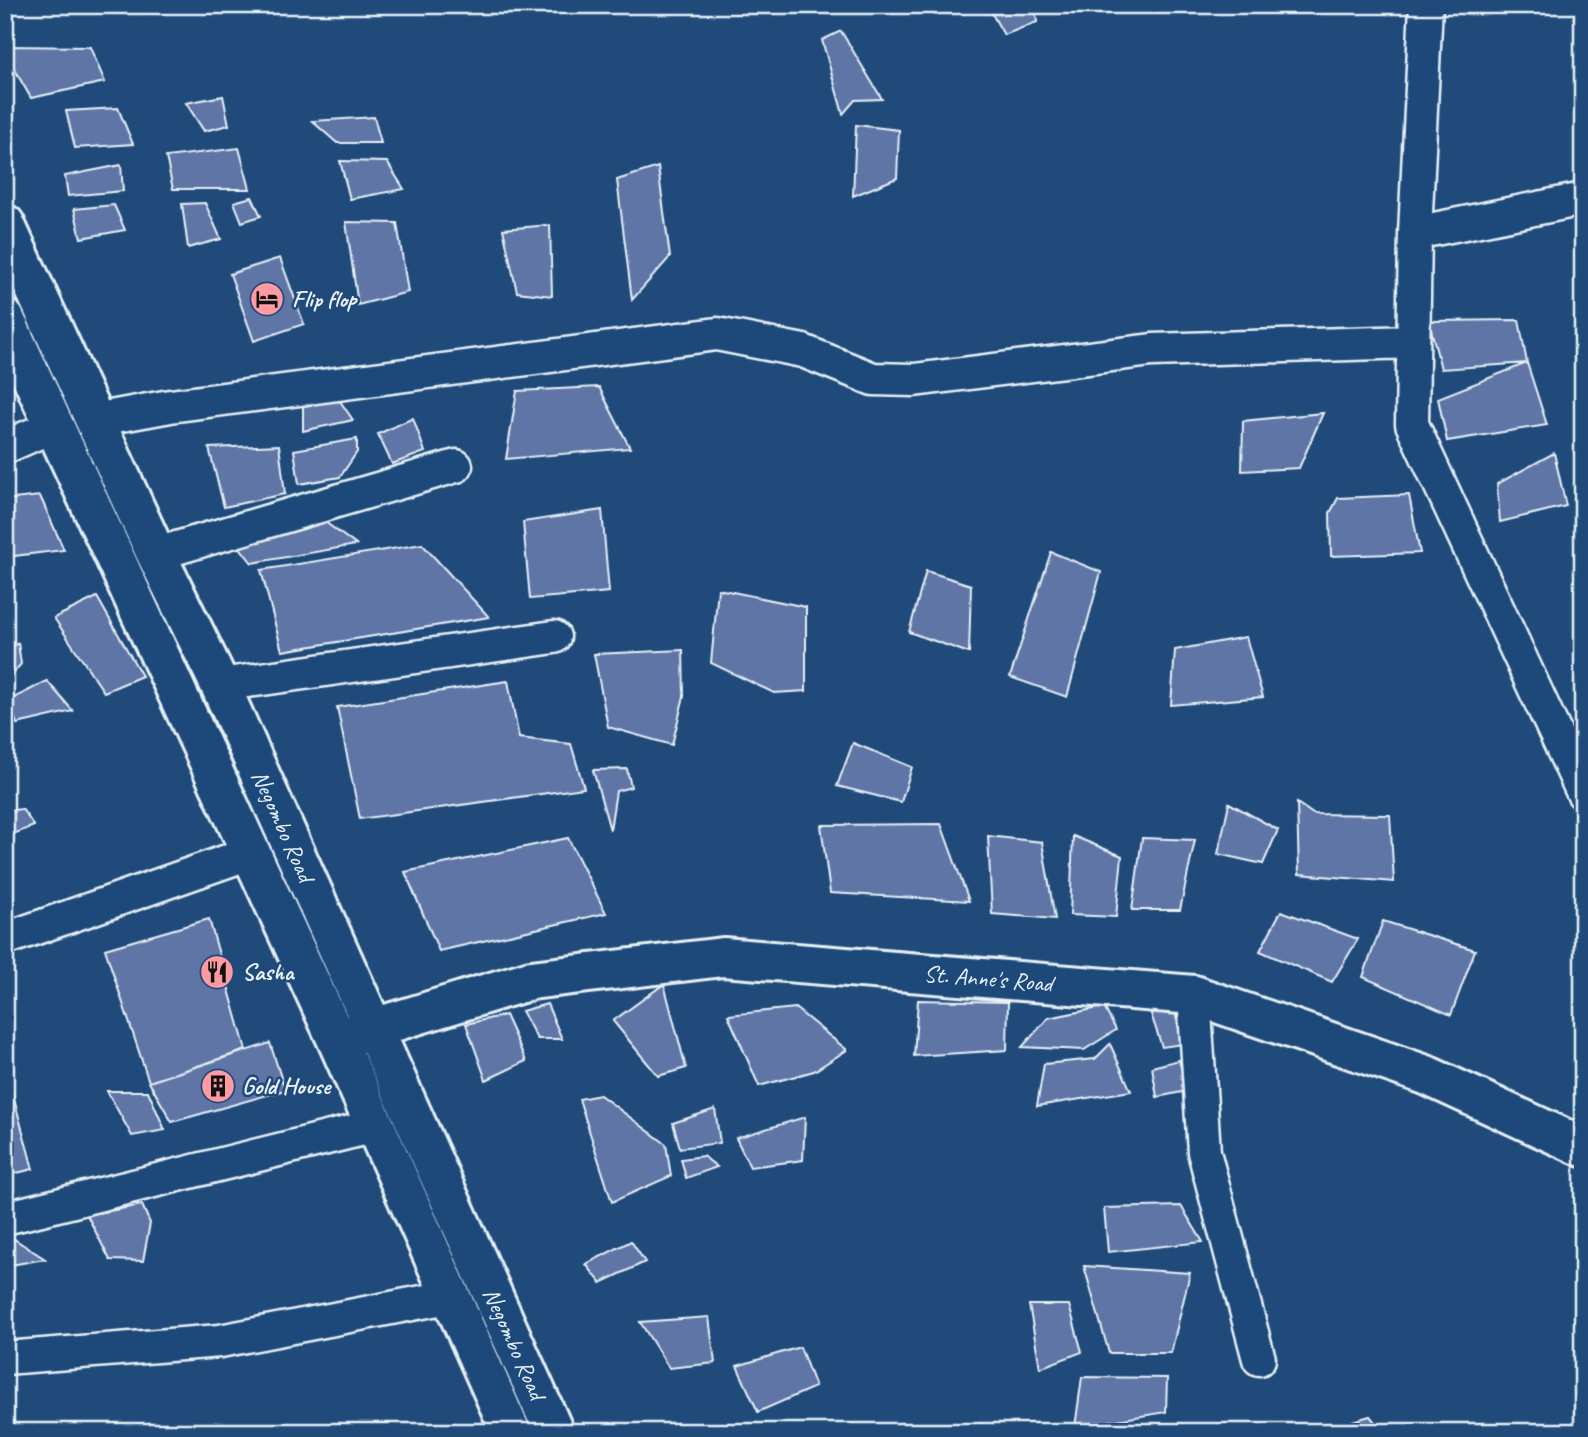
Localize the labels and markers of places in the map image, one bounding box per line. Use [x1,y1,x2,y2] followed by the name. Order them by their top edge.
[248,280,286,318] hotel icon: Flip flop
[292,284,358,314] place label: Flip flop
[198,953,236,991] restaurant icon: Sasha
[242,957,296,987] place label: Sasha
[199,1067,237,1105] building icon: Gold House
[242,1071,332,1101] place label: Gold House

